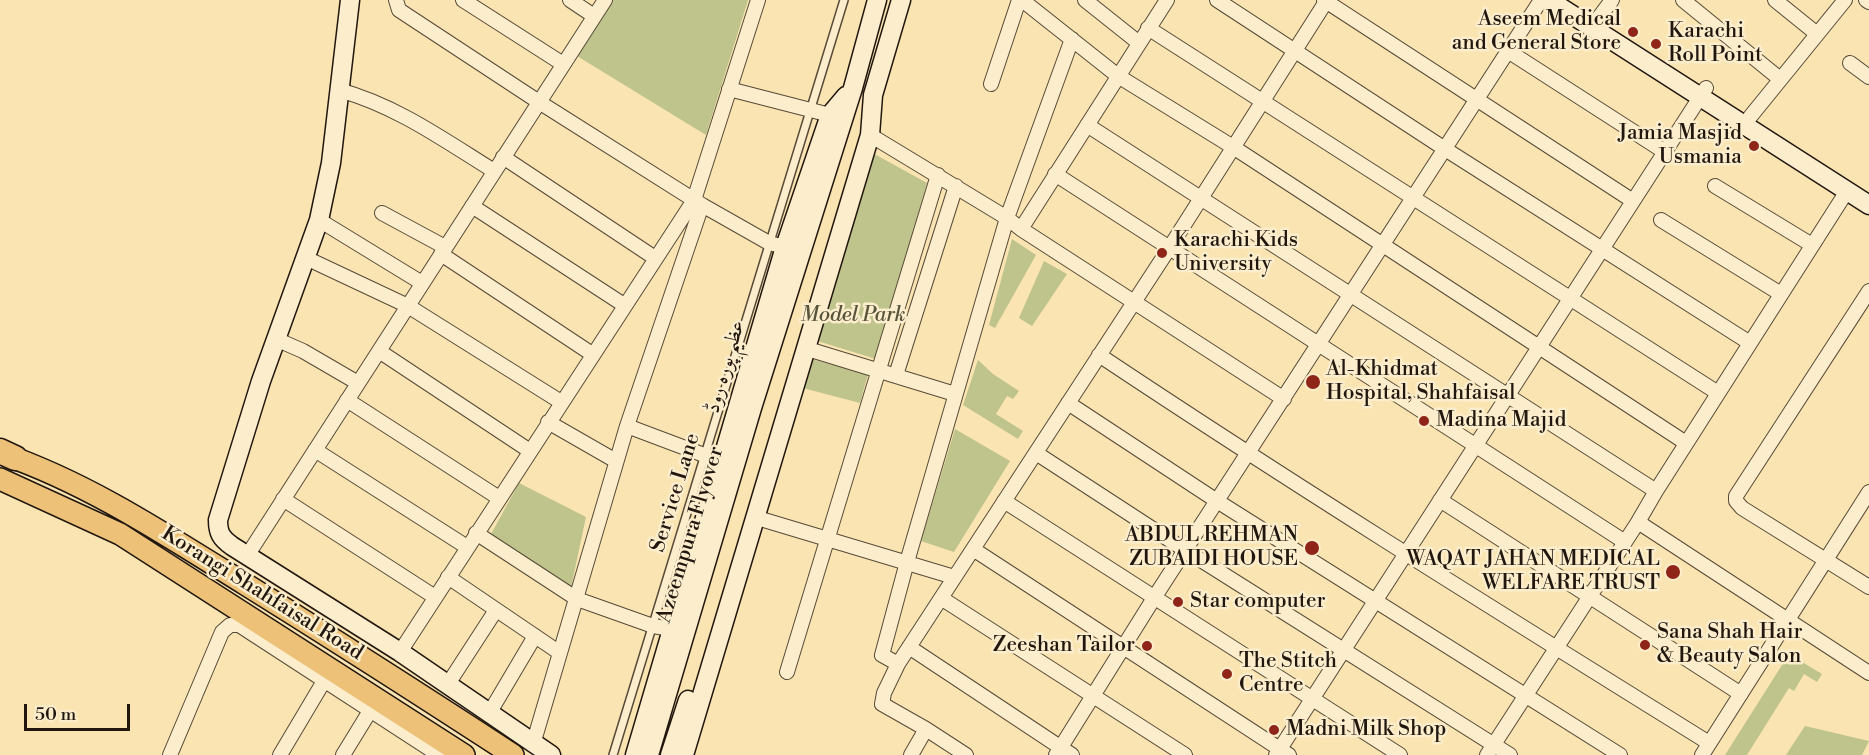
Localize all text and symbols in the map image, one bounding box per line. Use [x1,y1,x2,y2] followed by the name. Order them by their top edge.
[1452,7,1621,57] place label: Aseem Medical and General Store
[1668,19,1763,69] place label: Karachi Roll Point
[1626,25,1640,39] marker: Aseem Medical and General Store
[1649,37,1663,51] marker: Karachi Roll Point
[1618,121,1742,171] place label: Jamia Masjid Usmania
[1747,139,1761,153] marker: Jamia Masjid Usmania
[1174,228,1298,278] place label: Karachi Kids University
[1155,246,1169,260] marker: Karachi Kids University
[800,303,906,329] park label: Model Park
[701,318,751,416] street label: عظیم پورہ روڈ
[1326,357,1515,407] place label: Al-Khidmat Hospital, Shahfaisal
[1304,373,1322,391] marker: Al-Khidmat Hospital, Shahfaisal
[1436,408,1566,434] place label: Madina Majid
[1417,414,1431,428] marker: Madina Majid
[646,430,706,556] street label: Service Lane
[652,444,730,626] street label: Azeempura Flyover
[156,522,368,666] street label: Korangi Shahfaisal Road
[1125,523,1298,573] place label: ABDUL REHMAN ZUBAIDI HOUSE
[1303,539,1321,557] marker: ABDUL REHMAN ZUBAIDI HOUSE
[1406,547,1660,597] place label: WAQAT JAHAN MEDICAL WELFARE TRUST
[1664,563,1682,581] marker: WAQAT JAHAN MEDICAL WELFARE TRUST
[1190,589,1326,615] place label: Star computer
[1171,595,1185,609] marker: Star computer
[1657,620,1803,670] place label: Sana Shah Hair & Beauty Salon
[993,633,1135,659] place label: Zeeshan Tailor
[1638,638,1652,652] marker: Sana Shah Hair & Beauty Salon
[1140,639,1154,653] marker: Zeeshan Tailor
[1239,649,1337,699] place label: The Stitch Centre
[1220,667,1234,681] marker: The Stitch Centre
[27,692,134,730] scale bar
[35,703,76,726] text: 50 m
[1286,717,1446,743] place label: Madni Milk Shop
[1267,723,1281,737] marker: Madni Milk Shop

